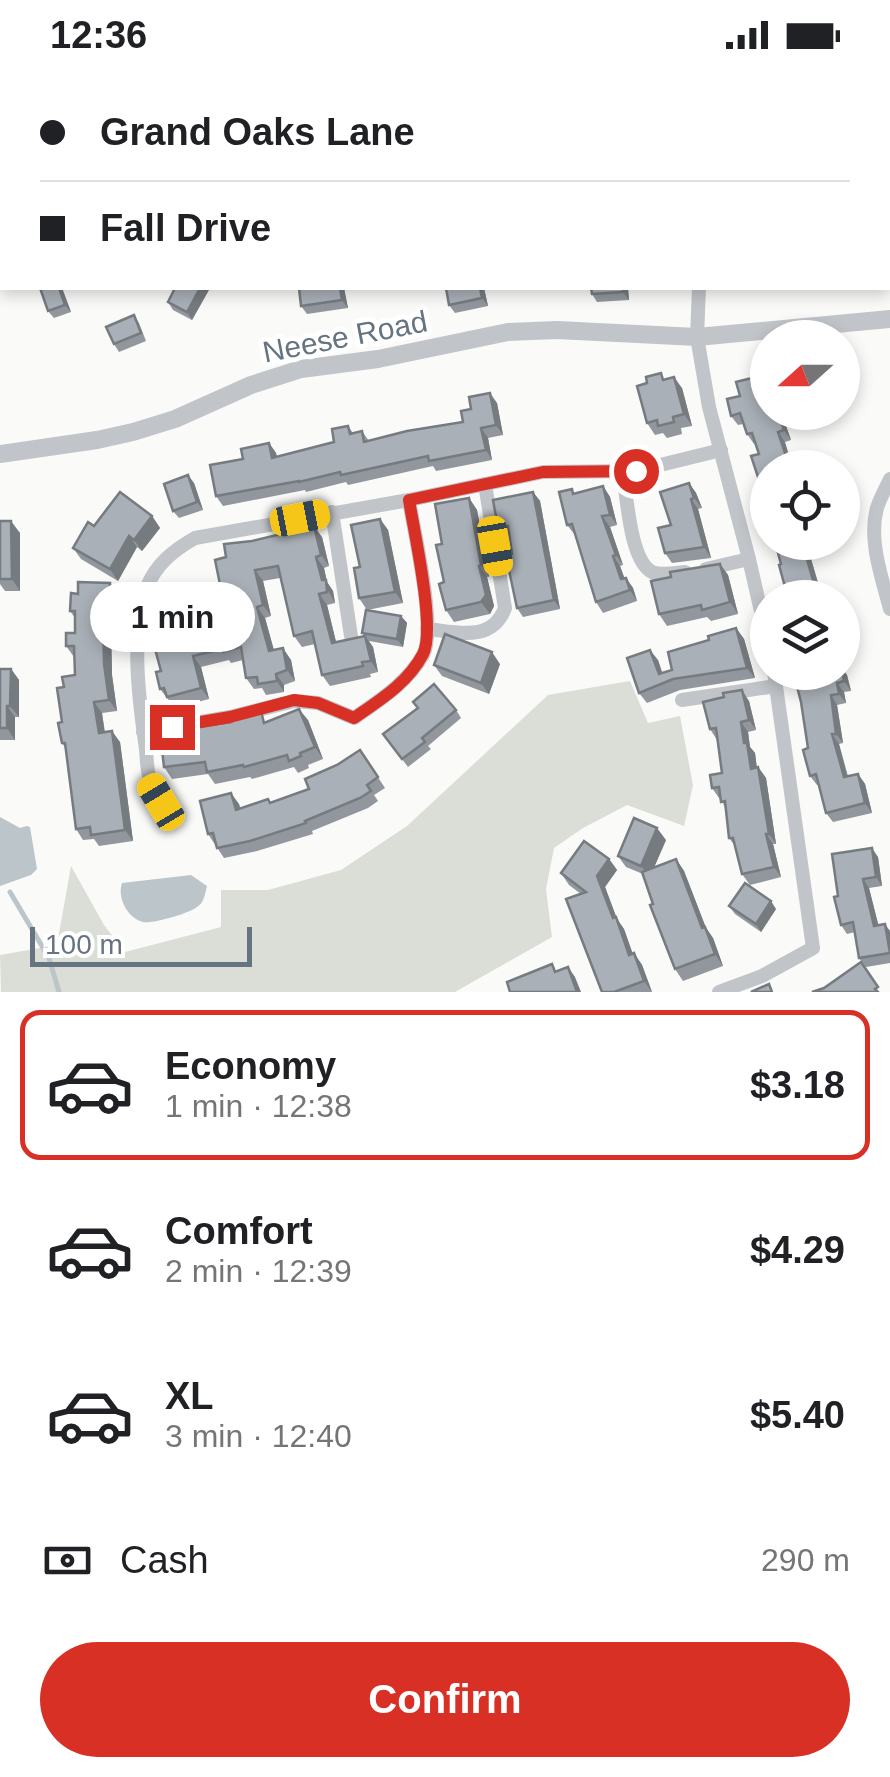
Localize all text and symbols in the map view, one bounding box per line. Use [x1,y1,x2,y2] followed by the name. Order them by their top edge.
[50,14,147,56] text: 12:36
[100,111,415,153] text: Grand Oaks Lane
[100,207,271,249] text: Fall Drive
[260,304,430,369] street label: Neese Road
[750,320,860,430] north arrow
[750,320,860,690] map controls
[614,449,659,494] route start
[750,450,860,560] button: locate
[268,498,332,538] car
[475,514,515,578] car
[750,580,860,690] button: layers
[90,582,254,652] callout: 1 min
[131,599,214,635] text: 1 min
[150,705,195,750] route end
[133,769,189,835] car
[30,922,252,966] scale bar
[45,929,123,960] text: 100 m
[45,1040,135,1130] icon: car
[165,1045,336,1087] text: Economy
[750,1064,845,1106] text: $3.18
[165,1088,352,1124] text: 1 min · 12:38
[45,1205,135,1295] icon: car
[165,1210,313,1252] text: Comfort
[750,1229,845,1271] text: $4.29
[165,1253,352,1289] text: 2 min · 12:39
[45,1370,135,1460] icon: car
[165,1375,214,1417] text: XL
[750,1394,845,1436] text: $5.40
[165,1418,352,1454] text: 3 min · 12:40
[40,1533,95,1588] icon: cash
[120,1539,209,1581] text: Cash
[761,1542,850,1578] text: 290 m
[40,1642,850,1757] button: Confirm

